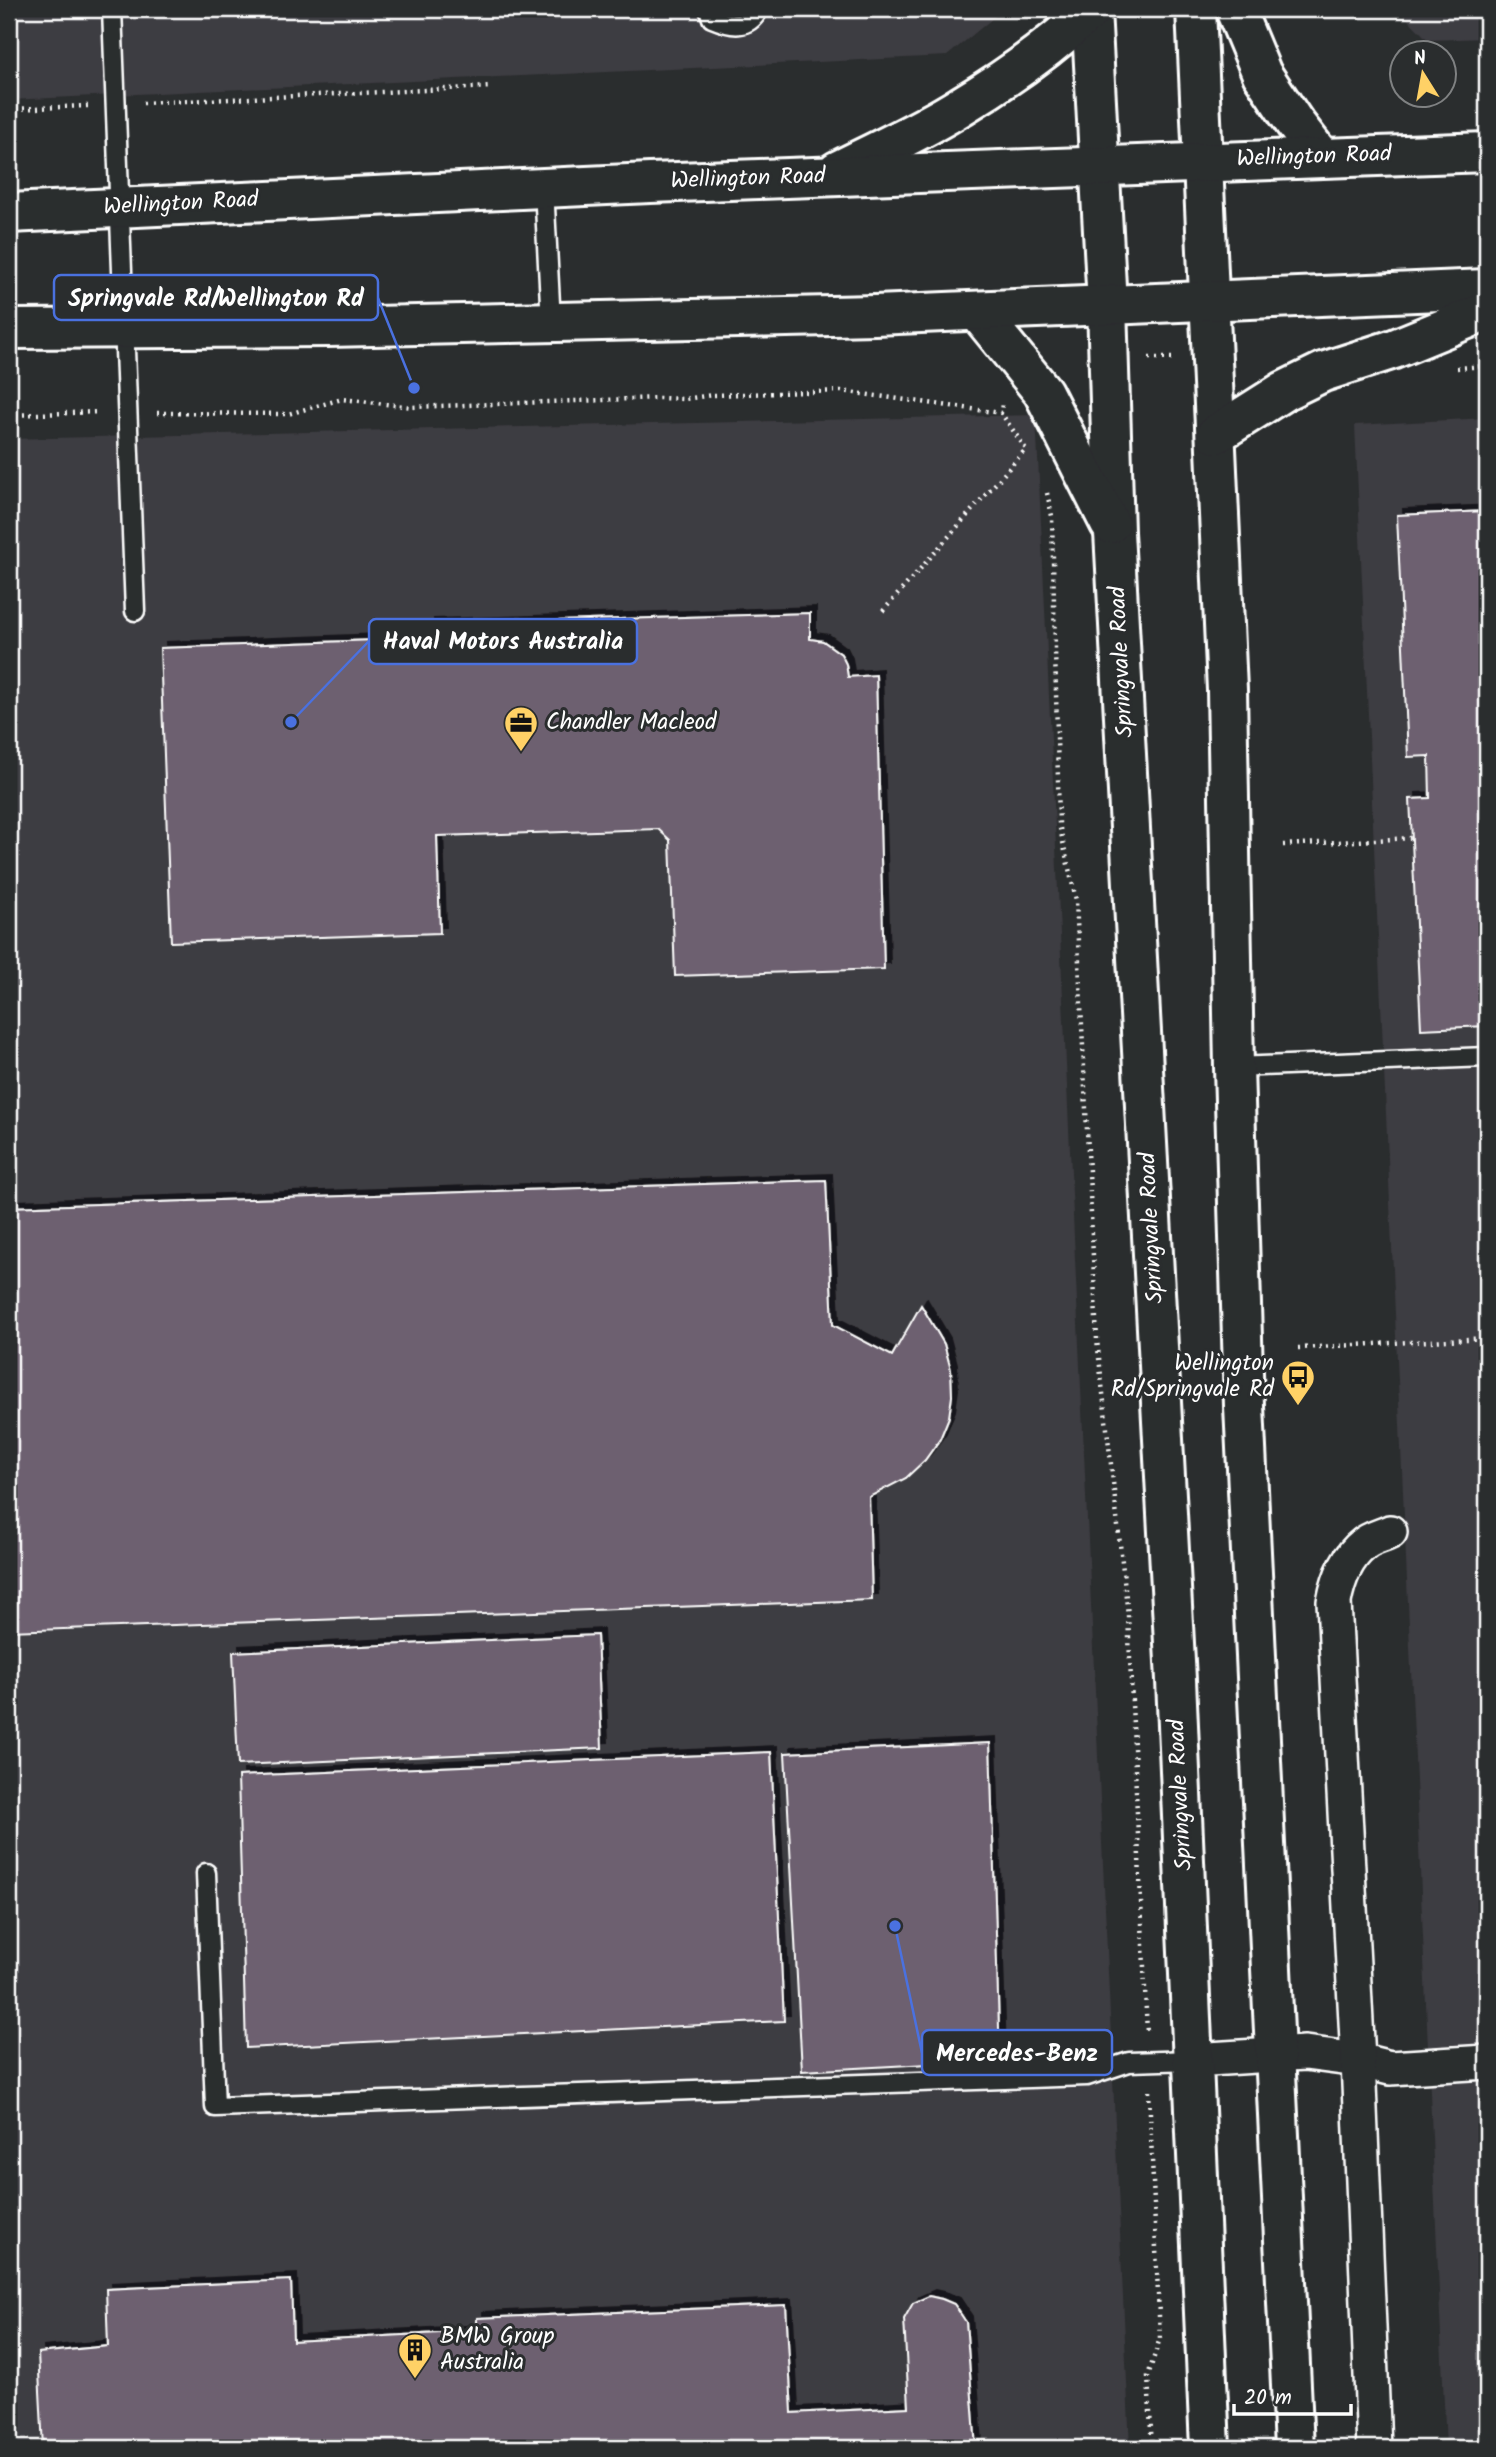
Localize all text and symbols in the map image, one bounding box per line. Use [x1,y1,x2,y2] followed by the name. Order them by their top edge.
[1388,38,1458,108] north arrow
[1411,43,1429,75] text: N
[1236,136,1393,178] street label: Wellington Road
[670,158,827,200] street label: Wellington Road
[103,182,260,226] street label: Wellington Road
[54,275,378,320] callout: Springvale Rd/Wellington Rd
[68,280,365,319] text: Springvale Rd/Wellington Rd
[1100,585,1144,738] street label: Springvale Road
[369,619,637,664] callout: Haval Motors Australia
[383,623,623,662] text: Haval Motors Australia
[502,704,540,753] office icon: Chandler Macleod
[546,705,717,741] place label: Chandler Macleod
[1130,1151,1174,1304] street label: Springvale Road
[1111,1346,1275,1408] place label: Wellington Rd/Springvale Rd
[1279,1358,1317,1407] bus stop icon: Wellington Rd/Springvale Rd
[1159,1718,1203,1871] street label: Springvale Road
[922,2030,1112,2075] callout: Mercedes-Benz
[936,2035,1098,2074] text: Mercedes-Benz
[440,2319,554,2381] place label: BMW Group Australia
[396,2331,434,2380] building icon: BMW Group Australia
[1234,2373,1351,2417] scale bar
[1244,2382,1292,2415] text: 20 m

